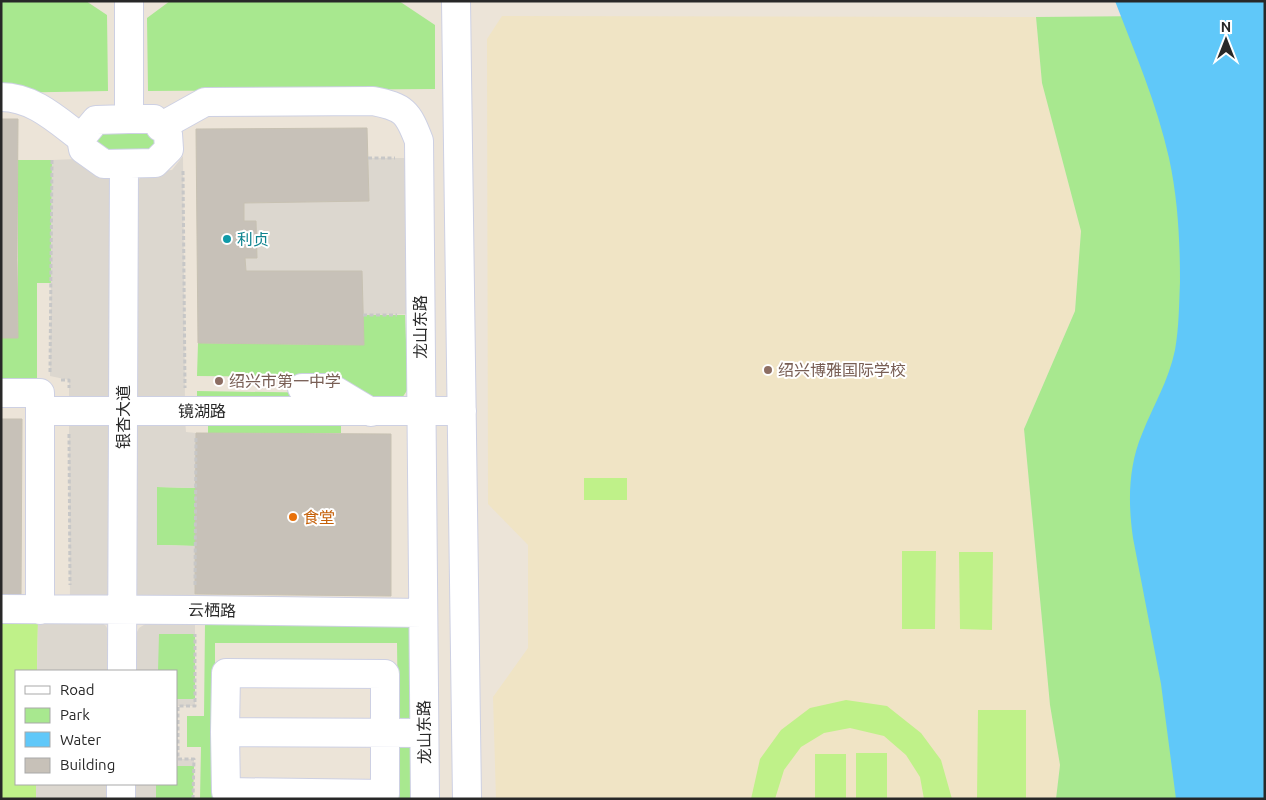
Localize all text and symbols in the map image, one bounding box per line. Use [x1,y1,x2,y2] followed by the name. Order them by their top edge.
[1201,15,1251,65] north arrow
[1221,19,1231,35] text: N
[237,230,269,248] place label: 利贞
[221,233,233,245] marker: 利贞
[411,295,429,359] street label: 龙山东路
[778,361,906,379] place label: 绍兴博雅国际学校
[762,364,774,376] marker: 绍兴博雅国际学校
[229,372,341,390] place label: 绍兴市第一中学
[213,375,225,387] marker: 绍兴市第一中学
[114,385,132,449] street label: 银杏大道
[178,402,226,420] street label: 镜湖路
[303,508,335,526] place label: 食堂
[287,511,299,523] marker: 食堂
[188,601,236,619] street label: 云栖路
[15,670,178,785] legend
[60,681,95,698] text: Road
[414,700,434,764] street label: 龙山东路
[60,706,90,723] text: Park
[60,731,101,748] text: Water
[60,756,115,773] text: Building

